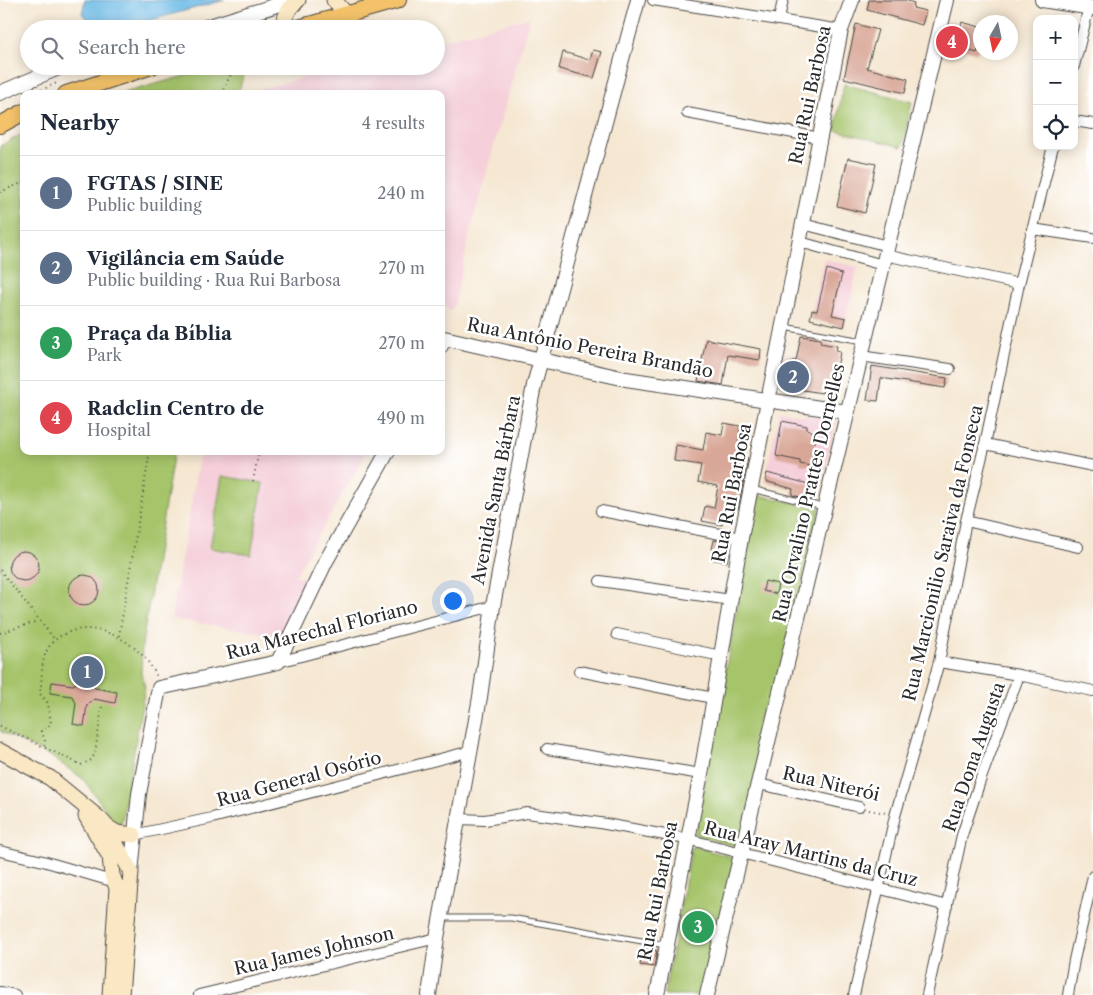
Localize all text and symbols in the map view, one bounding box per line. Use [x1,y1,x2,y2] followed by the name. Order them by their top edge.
[973,15,1018,60] north arrow
[1033,15,1078,150] map controls
[1033,15,1078,60] button: +
[20,20,445,75] search box
[785,23,836,167] street label: Rua Rui Barbosa
[936,23,968,61] pin: 4
[38,34,66,62] icon: search
[78,36,186,59] text: Search here
[1033,60,1078,105] button: −
[1033,105,1078,150] button: locate
[40,110,119,135] text: Nearby
[362,113,425,133] text: 4 results
[87,172,223,195] text: FGTAS / SINE
[52,183,60,203] text: 1
[377,183,425,203] text: 240 m
[87,195,202,215] text: Public building
[87,247,284,270] text: Vigilância em Saúde
[51,258,61,278] text: 2
[379,258,425,278] text: 270 m
[87,270,341,290] text: Public building · Rua Rui Barbosa
[465,313,715,383] street label: Rua Antônio Pereira Brandão
[87,322,232,345] text: Praça da Bíblia
[51,333,61,353] text: 3
[379,333,425,353] text: 270 m
[87,345,122,365] text: Park
[777,358,809,396] pin: 2
[768,361,850,625] street label: Rua Orvalino Prattes Dornelles
[467,393,525,587] street label: Avenida Santa Bárbara
[87,397,264,420] text: Radclin Centro de
[898,402,988,703] street label: Rua Marcionilio Saraiva da Fonseca
[51,408,61,428] text: 4
[377,408,425,428] text: 490 m
[87,420,151,440] text: Hospital
[708,421,756,565] street label: Rua Rui Barbosa
[440,588,466,614] your location
[224,596,420,664] street label: Rua Marechal Floriano
[71,653,103,691] pin: 1
[938,679,1010,835] street label: Rua Dona Augusta
[214,746,384,812] street label: Rua General Osório
[780,762,882,806] street label: Rua Niterói
[702,817,920,891] street label: Rua Aray Martins da Cruz
[634,819,682,963] street label: Rua Rui Barbosa
[682,908,714,946] pin: 3
[232,922,396,980] street label: Rua James Johnson

